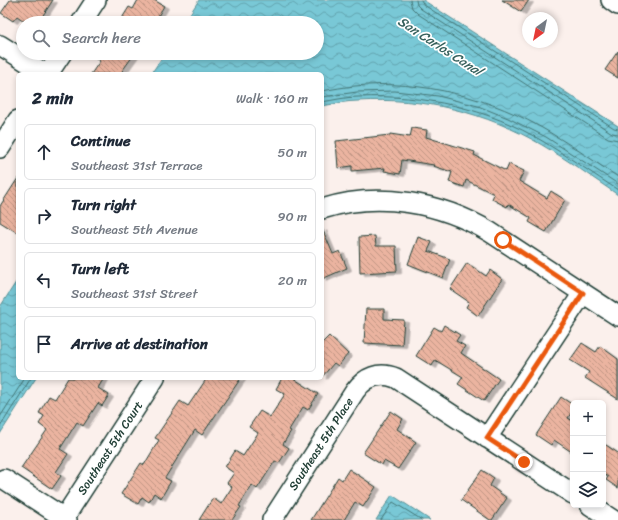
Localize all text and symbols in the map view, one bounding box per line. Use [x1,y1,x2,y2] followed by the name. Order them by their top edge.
[393,10,489,84] water label: San Carlos Canal
[522,12,558,48] north arrow
[16,16,324,60] search box
[62,25,141,51] text: Search here
[30,27,52,49] icon: search
[32,83,73,113] text: 2 min
[236,87,308,110] text: Walk · 160 m
[71,128,131,154] text: Continue
[33,141,55,163] icon: ahead
[277,141,307,164] text: 50 m
[71,154,202,177] text: Southeast 31st Terrace
[71,192,136,218] text: Turn right
[33,205,55,227] icon: right
[277,205,307,228] text: 90 m
[71,218,198,241] text: Southeast 5th Avenue
[494,231,512,249] route start
[71,256,129,282] text: Turn left
[33,269,55,291] icon: left
[278,269,307,292] text: 20 m
[71,282,198,305] text: Southeast 31st Street
[71,331,208,357] text: Arrive at destination
[33,333,55,355] icon: arrive
[282,393,360,495] street label: Southeast 5th Place
[71,396,149,500] street label: Southeast 5th Court
[570,400,606,508] map controls
[570,400,606,436] button: +
[570,436,606,472] button: −
[515,453,533,471] route end
[570,472,606,508] button: layers

